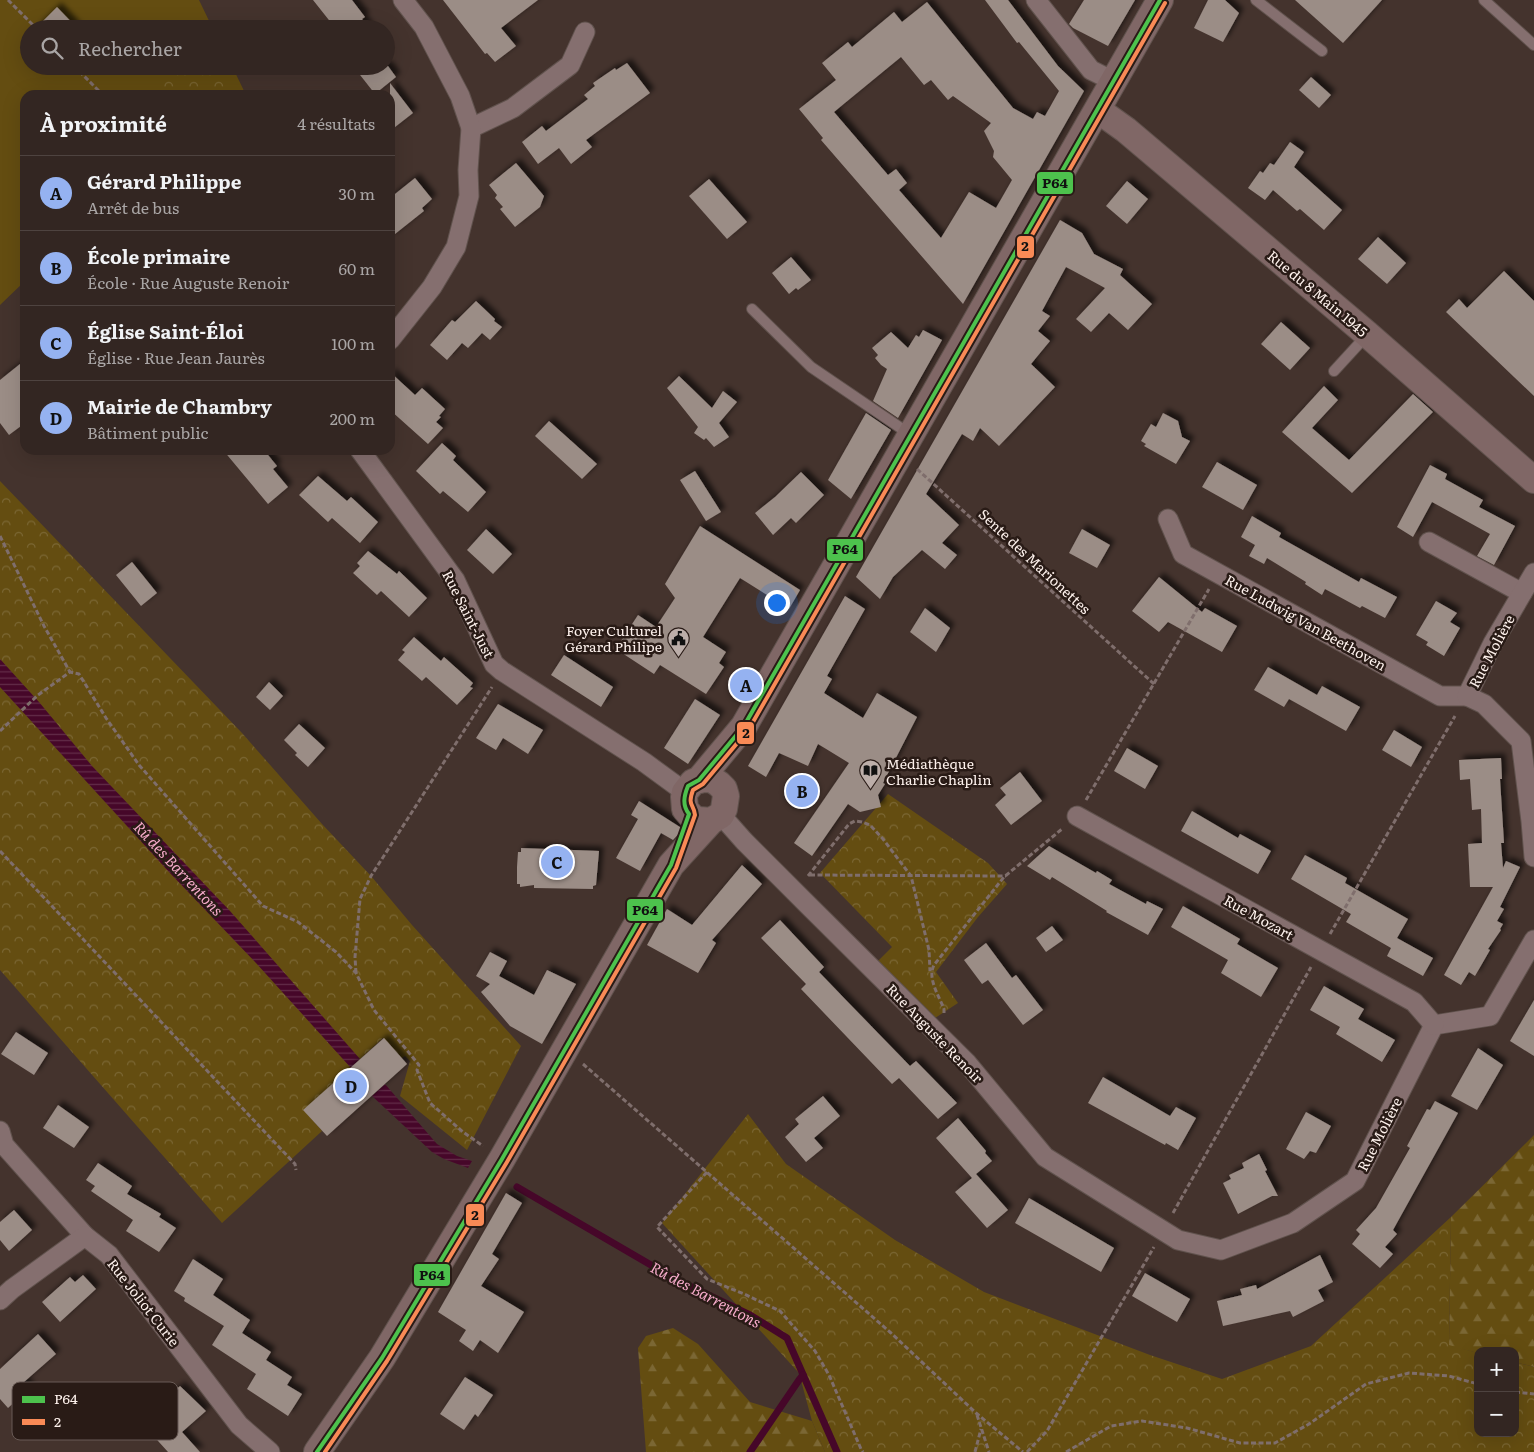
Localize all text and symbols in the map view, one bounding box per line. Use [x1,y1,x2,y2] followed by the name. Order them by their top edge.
[20,20,395,75] search box
[38,34,66,62] icon: search
[78,34,182,62] text: Rechercher
[40,107,167,138] text: À proximité
[297,111,375,135] text: 4 résultats
[87,167,241,195] text: Gérard Philippe
[1036,171,1074,195] line badge: P64
[1042,172,1068,192] text: P64
[50,181,62,205] text: A
[338,181,375,205] text: 30 m
[87,195,179,219] text: Arrêt de bus
[1016,235,1035,259] line badge: 2
[1021,235,1029,255] text: 2
[87,242,230,270] text: École primaire
[1264,245,1372,341] street label: Rue du 8 Main 1945
[50,256,62,280] text: B
[338,256,375,280] text: 60 m
[87,270,289,294] text: École · Rue Auguste Renoir
[87,317,244,345] text: Église Saint-Éloi
[50,331,62,355] text: C
[331,331,375,355] text: 100 m
[87,345,265,369] text: Église · Rue Jean Jaurès
[87,392,272,420] text: Mairie de Chambry
[50,406,62,430] text: D
[330,406,375,430] text: 200 m
[87,420,209,444] text: Bâtiment public
[975,504,1095,618] street label: Sente des Marionettes
[826,538,864,562] line badge: P64
[832,538,858,558] text: P64
[438,567,500,662] street label: Rue Saint-Just
[1222,569,1390,675] street label: Rue Ludwig Van Beethoven
[764,590,790,616] your location
[1463,611,1519,691] street label: Rue Molière
[565,620,662,656] place label: Foyer Culturel Gérard Philipe
[666,626,690,657] public building icon: Foyer Culturel Gérard Philipe
[730,666,762,704] pin: A
[736,721,755,745] line badge: 2
[742,722,750,742] text: 2
[886,753,991,789] place label: Médiathèque Charlie Chaplin
[858,759,882,790] library icon: Médiathèque Charlie Chaplin
[786,772,818,810] pin: B
[129,815,229,921] water label: Rû des Barrentons
[541,843,573,881] pin: C
[1221,890,1298,945] street label: Rue Mozart
[626,898,664,922] line badge: P64
[632,899,658,919] text: P64
[882,979,988,1087] street label: Rue Auguste Renoir
[335,1067,367,1105] pin: D
[1352,1094,1406,1174] street label: Rue Molière
[465,1203,485,1227] line badge: 2
[471,1204,479,1224] text: 2
[103,1254,185,1350] street label: Rue Joliot Curie
[647,1255,765,1333] water label: Rû des Barrentons
[413,1263,451,1287] line badge: P64
[419,1264,445,1284] text: P64
[1474,1347,1519,1437] map controls
[1474,1347,1519,1392] button: +
[12,1382,178,1440] legend
[54,1388,78,1408] text: P64
[1474,1392,1519,1437] button: −
[54,1411,61,1431] text: 2

